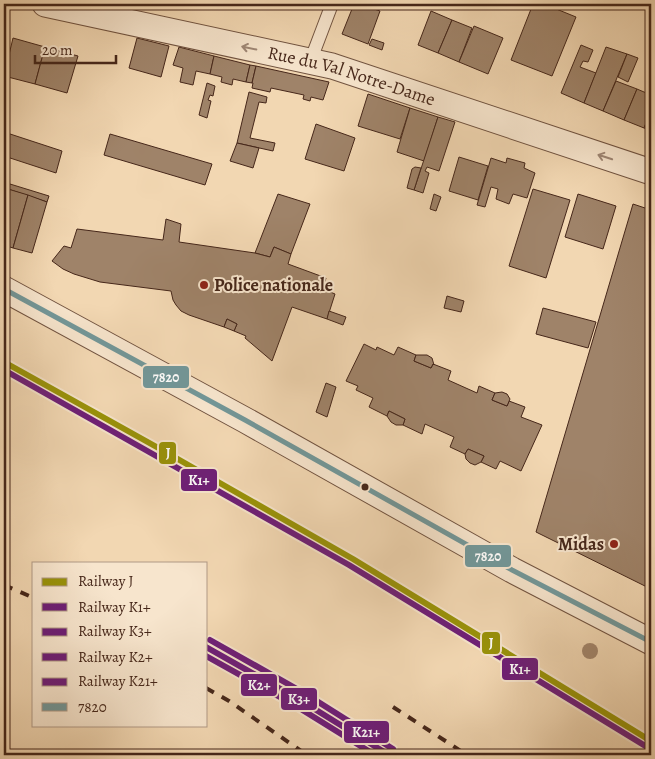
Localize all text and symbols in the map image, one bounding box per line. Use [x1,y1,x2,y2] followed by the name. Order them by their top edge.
[35,32,116,64] scale bar
[42,40,73,60] text: 20 m
[266,40,438,111] street label: Rue du Val Notre-Dame
[241,43,257,52] one-way arrow
[597,151,613,161] one-way arrow
[214,273,333,297] place label: Police nationale
[198,279,210,291] marker: Police nationale
[142,365,190,389] line badge: 7820
[153,368,179,387] text: 7820
[158,441,177,465] line badge: J
[166,444,171,463] text: J
[180,468,218,492] line badge: K1+
[188,471,210,490] text: K1+
[360,482,370,492] unlabelled marker
[558,532,604,556] place label: Midas
[608,538,620,550] marker: Midas
[464,544,512,568] line badge: 7820
[475,547,501,566] text: 7820
[32,562,208,726] legend
[78,571,133,591] text: Railway J
[78,597,151,617] text: Railway K1+
[78,621,152,641] text: Railway K3+
[481,631,501,655] line badge: J
[489,634,494,653] text: J
[78,647,153,667] text: Railway K2+
[501,657,539,681] line badge: K1+
[509,660,531,679] text: K1+
[78,671,158,691] text: Railway K21+
[240,673,278,697] line badge: K2+
[247,676,271,695] text: K2+
[280,687,318,711] line badge: K3+
[288,690,310,709] text: K3+
[78,697,107,717] text: 7820
[343,720,390,744] line badge: K21+
[352,723,380,742] text: K21+

